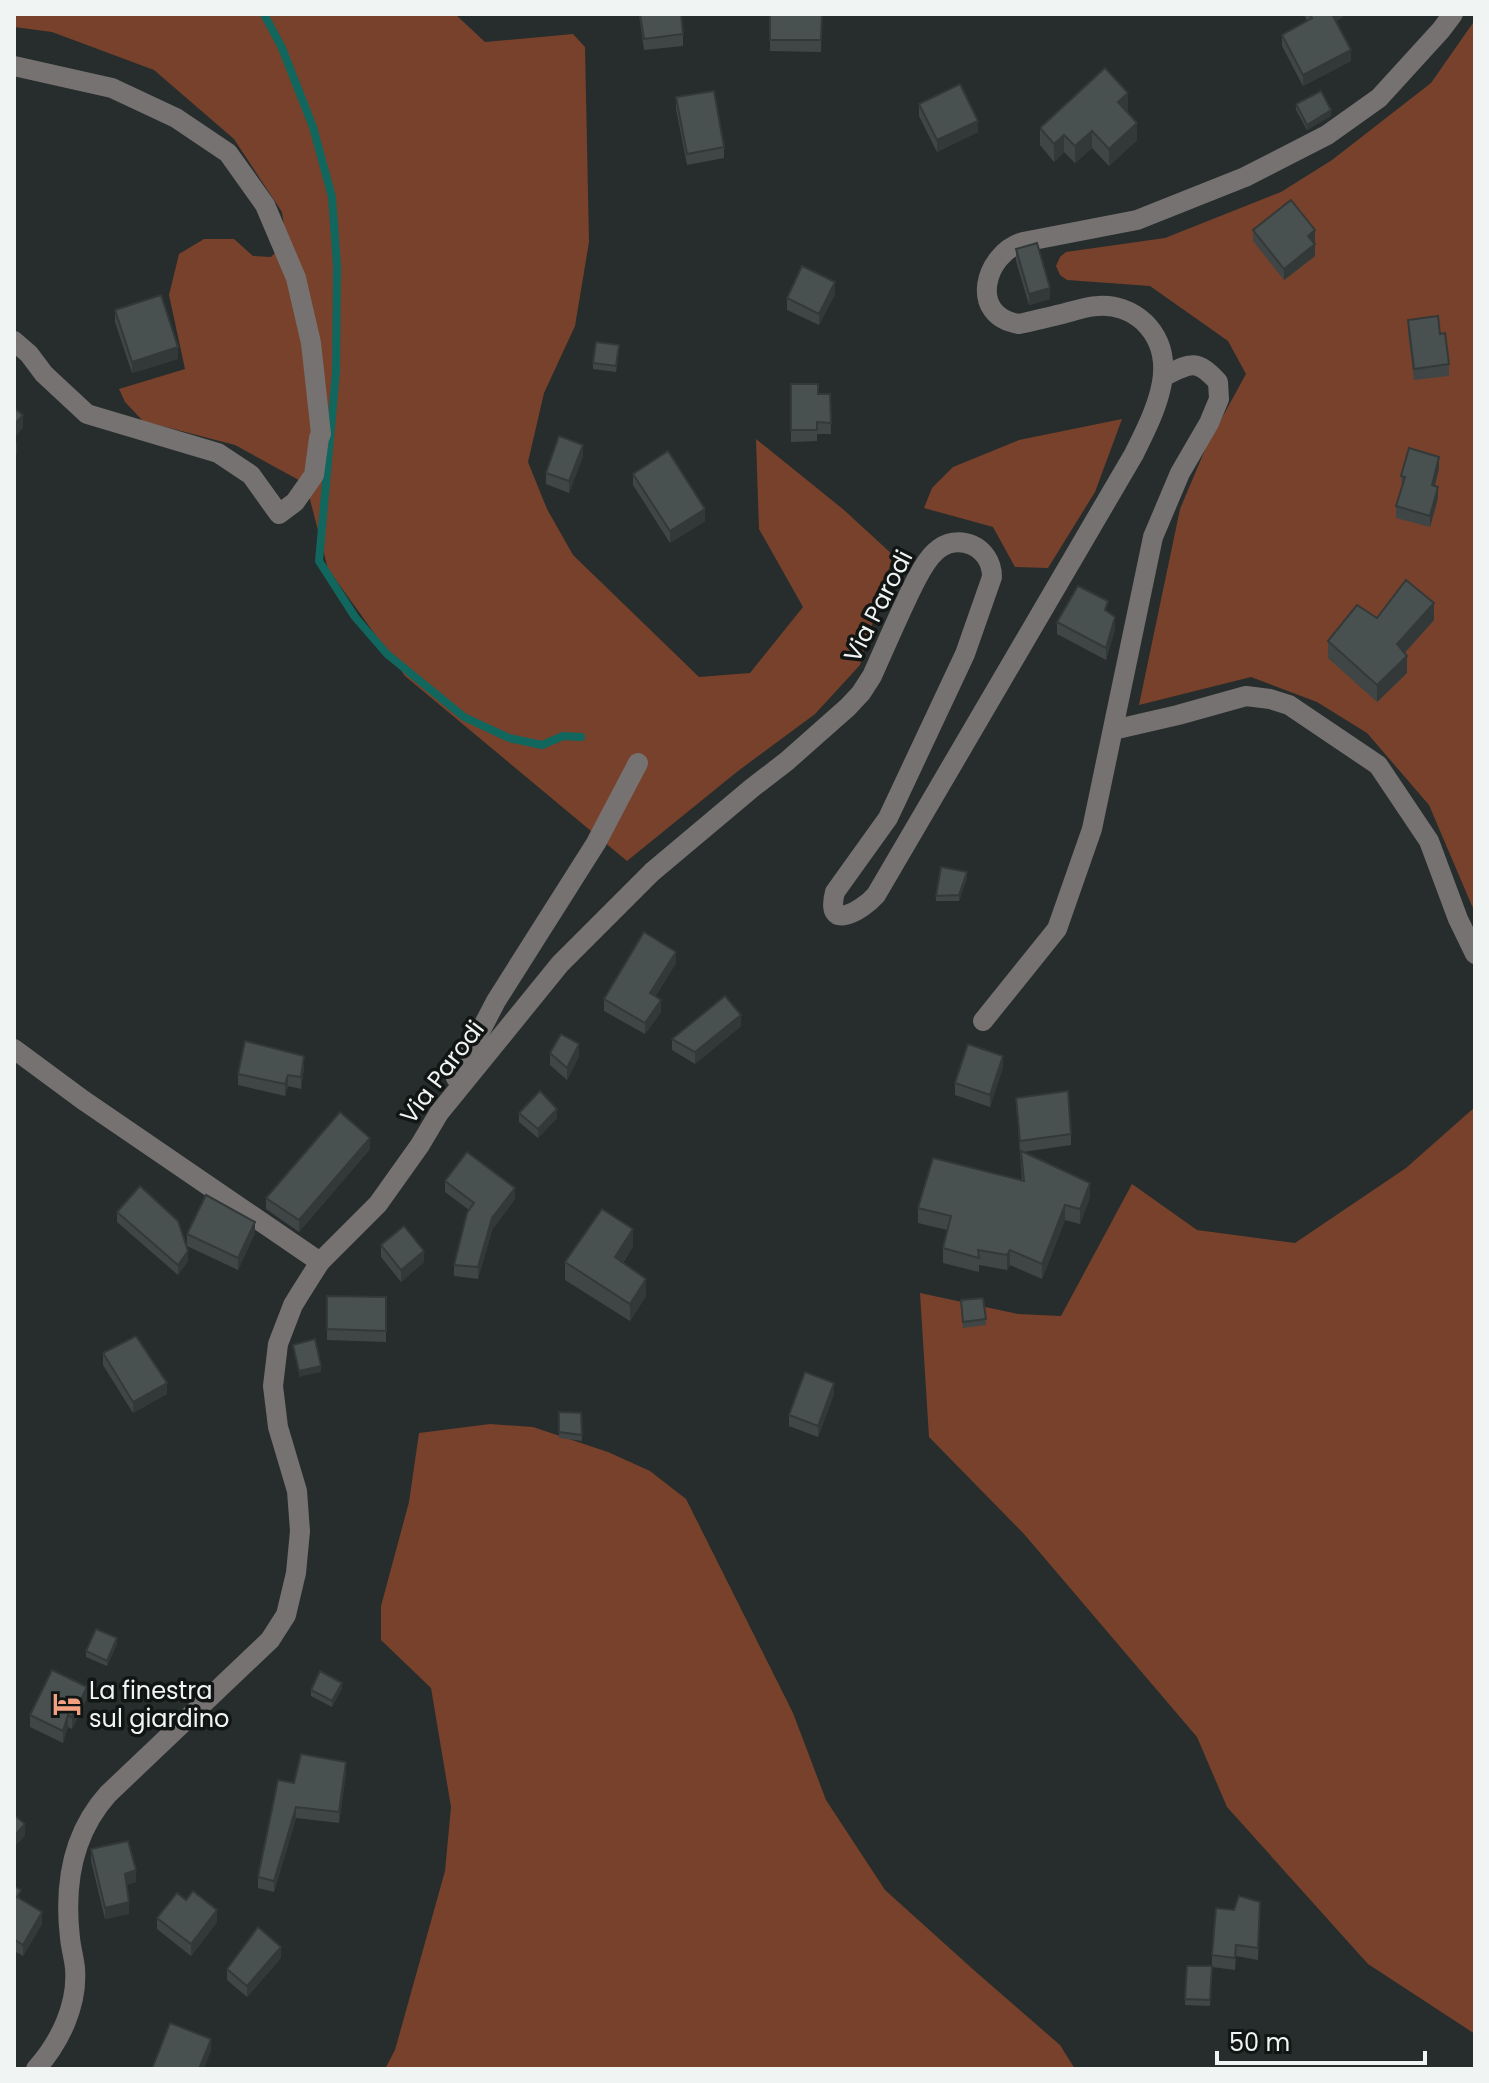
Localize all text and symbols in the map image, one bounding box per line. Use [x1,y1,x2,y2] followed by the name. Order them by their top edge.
[836,544,920,668] street label: Via Parodi
[392,1014,492,1130] street label: Via Parodi
[89,1674,229,1735] place label: La finestra sul giardino
[52,1689,82,1719] hotel icon: La finestra sul giardino
[1217,2015,1425,2065] scale bar
[1229,2026,1290,2059] text: 50 m

